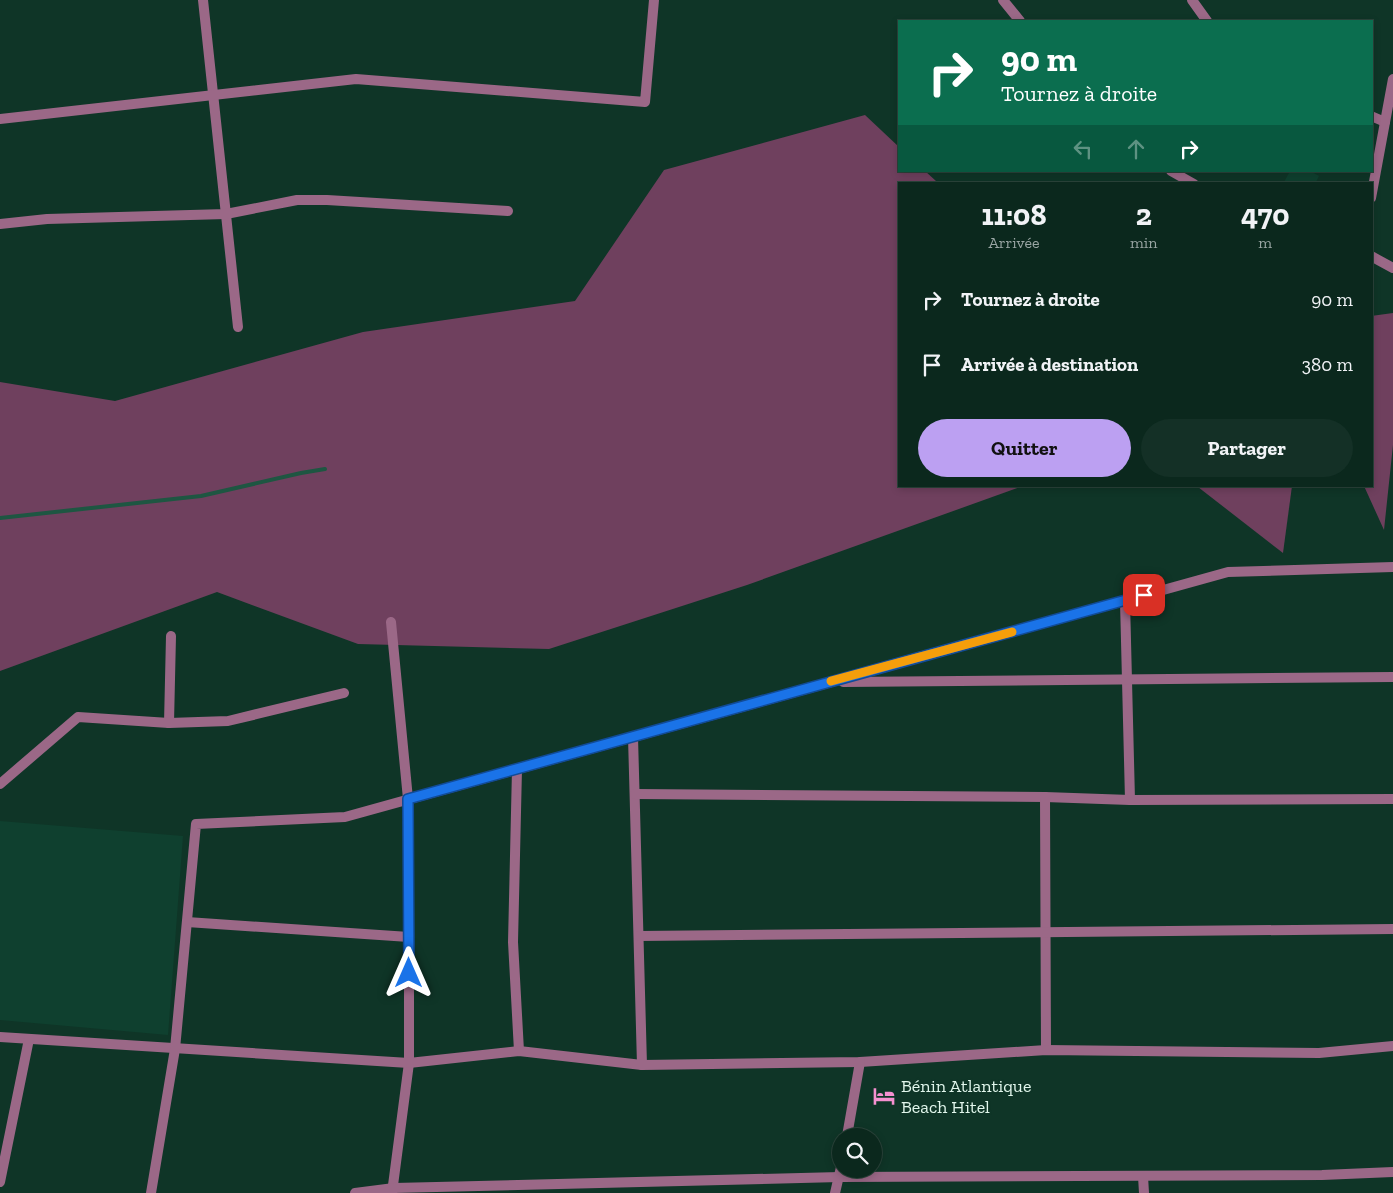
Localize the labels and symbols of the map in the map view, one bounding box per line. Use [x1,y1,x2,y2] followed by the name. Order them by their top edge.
[1123,574,1165,616] pin
[382,946,434,998] position arrow
[901,1075,1031,1118] place label: Bénin Atlantique Beach Hitel
[871,1083,897,1109] hotel icon: Bénin Atlantique Beach Hitel

